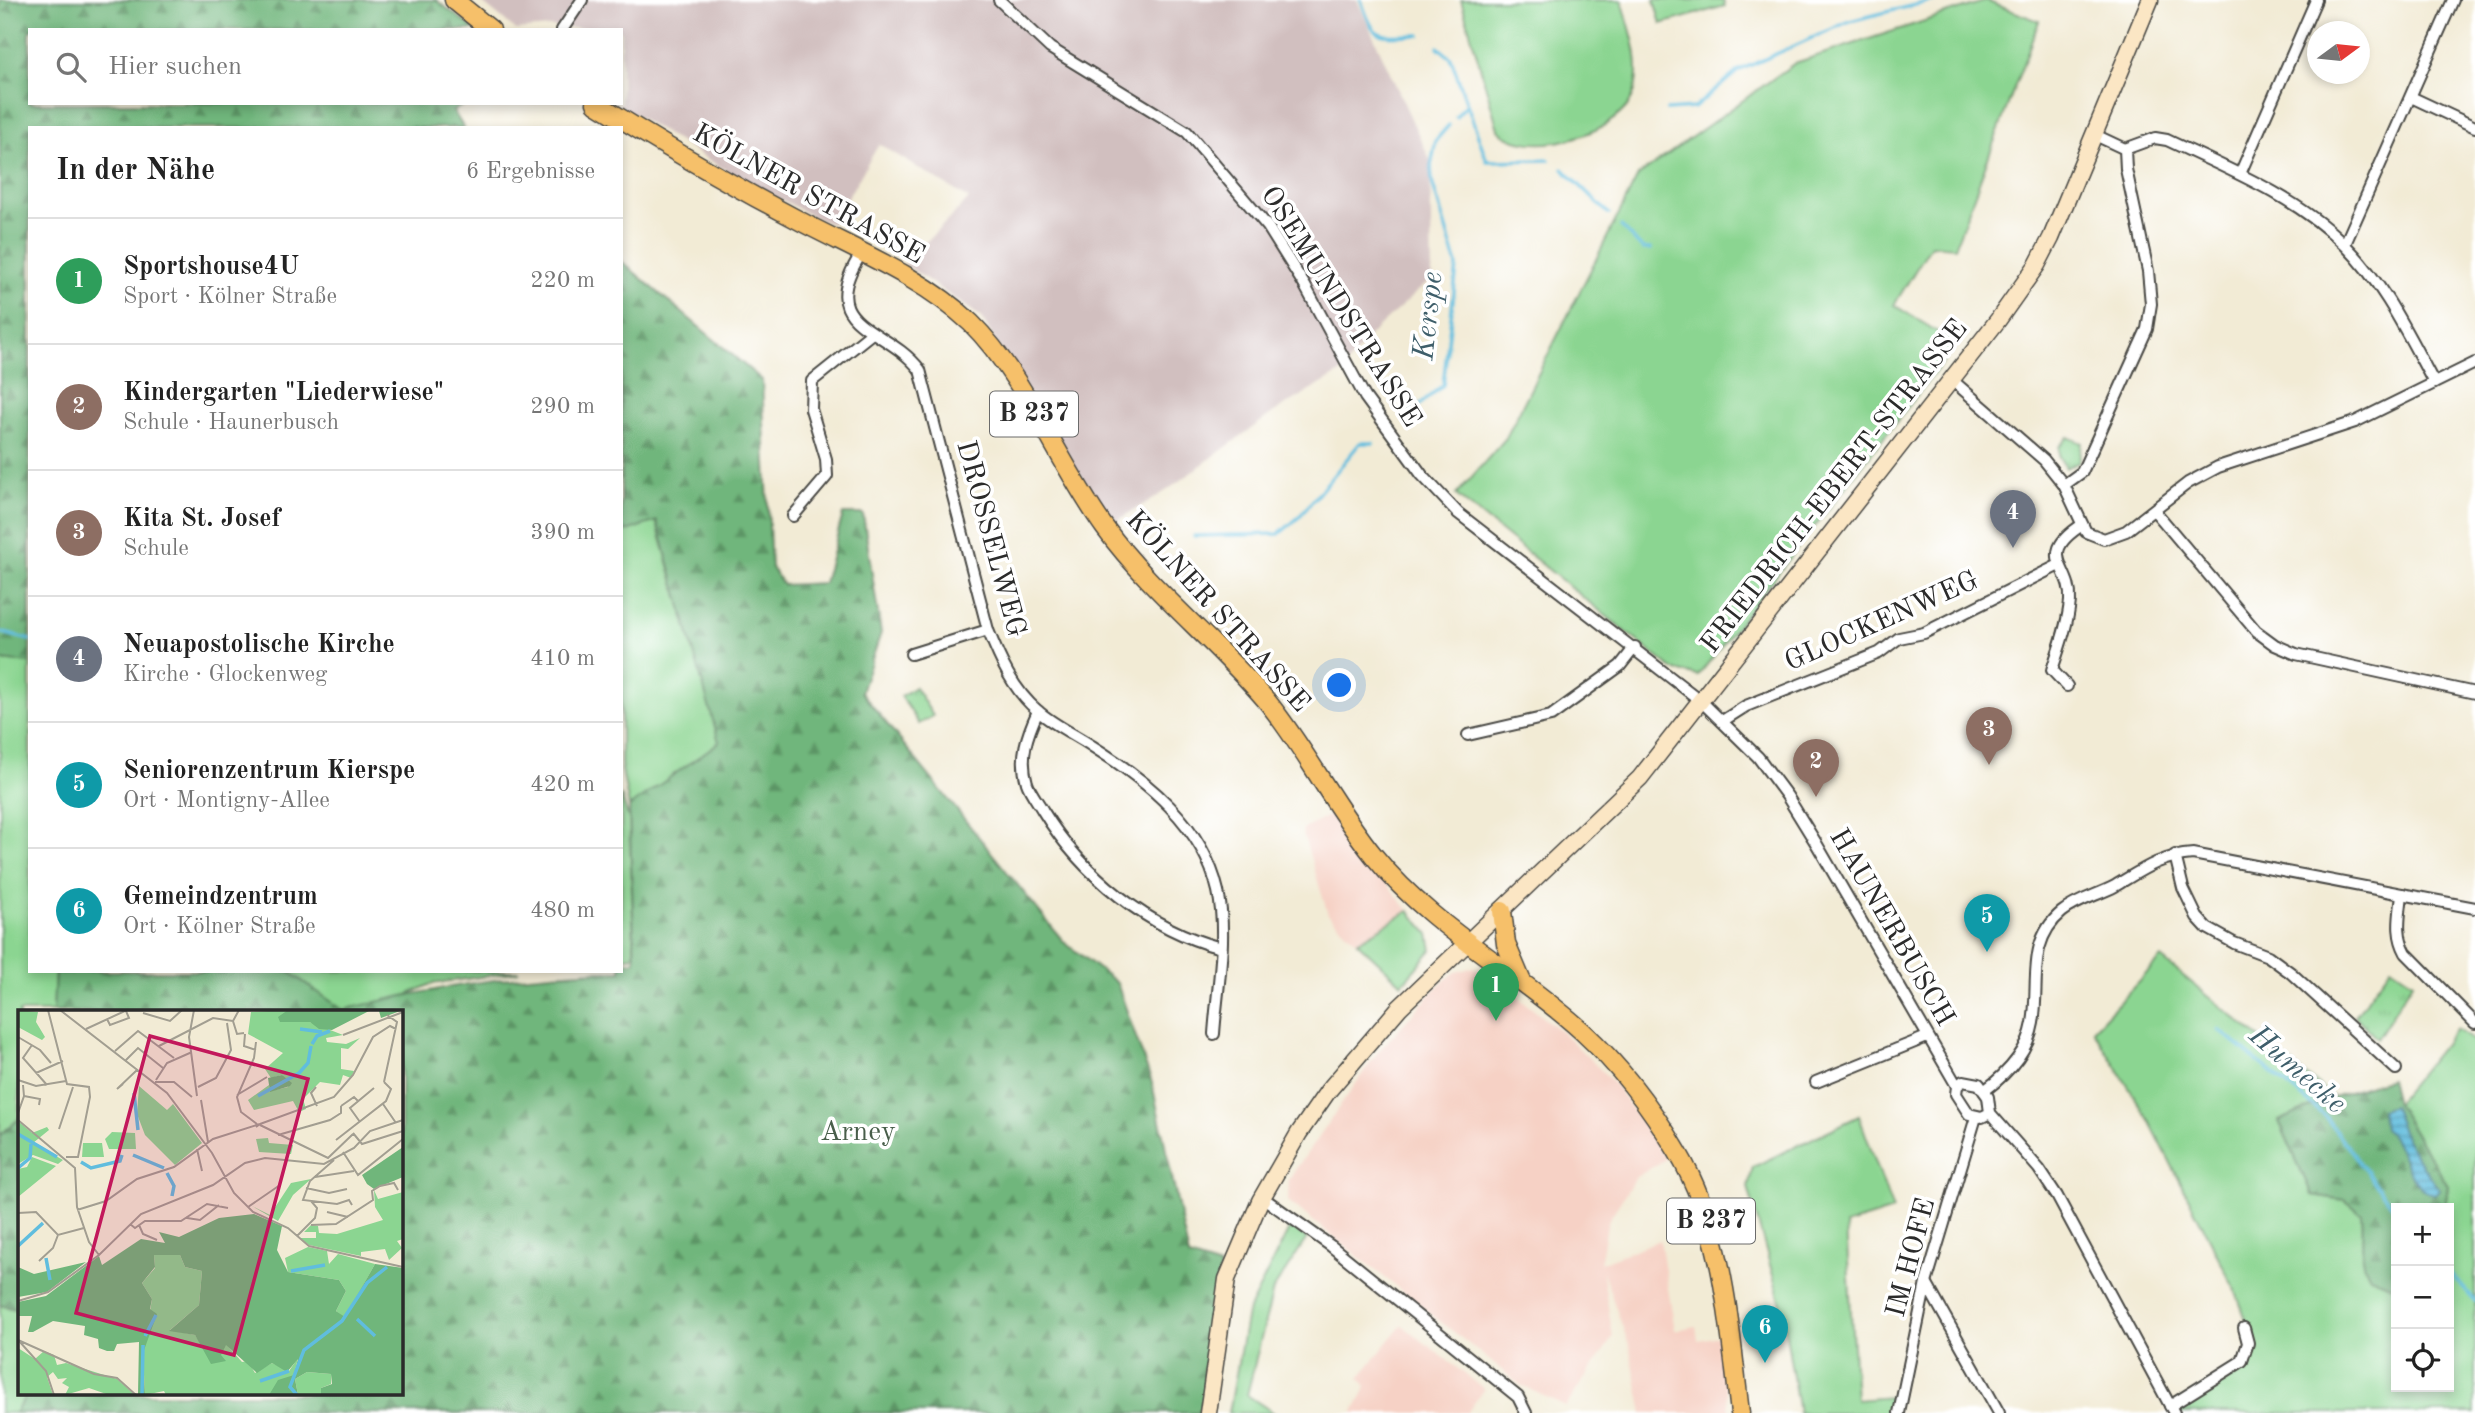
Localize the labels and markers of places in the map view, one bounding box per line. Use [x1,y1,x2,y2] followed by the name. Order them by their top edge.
[1990,490,2036,548] pin: 4
[1966,707,2012,765] pin: 3
[1793,739,1839,797] pin: 2
[1964,894,2010,952] pin: 5
[1473,963,1519,1021] pin: 1
[1742,1305,1788,1363] pin: 6

